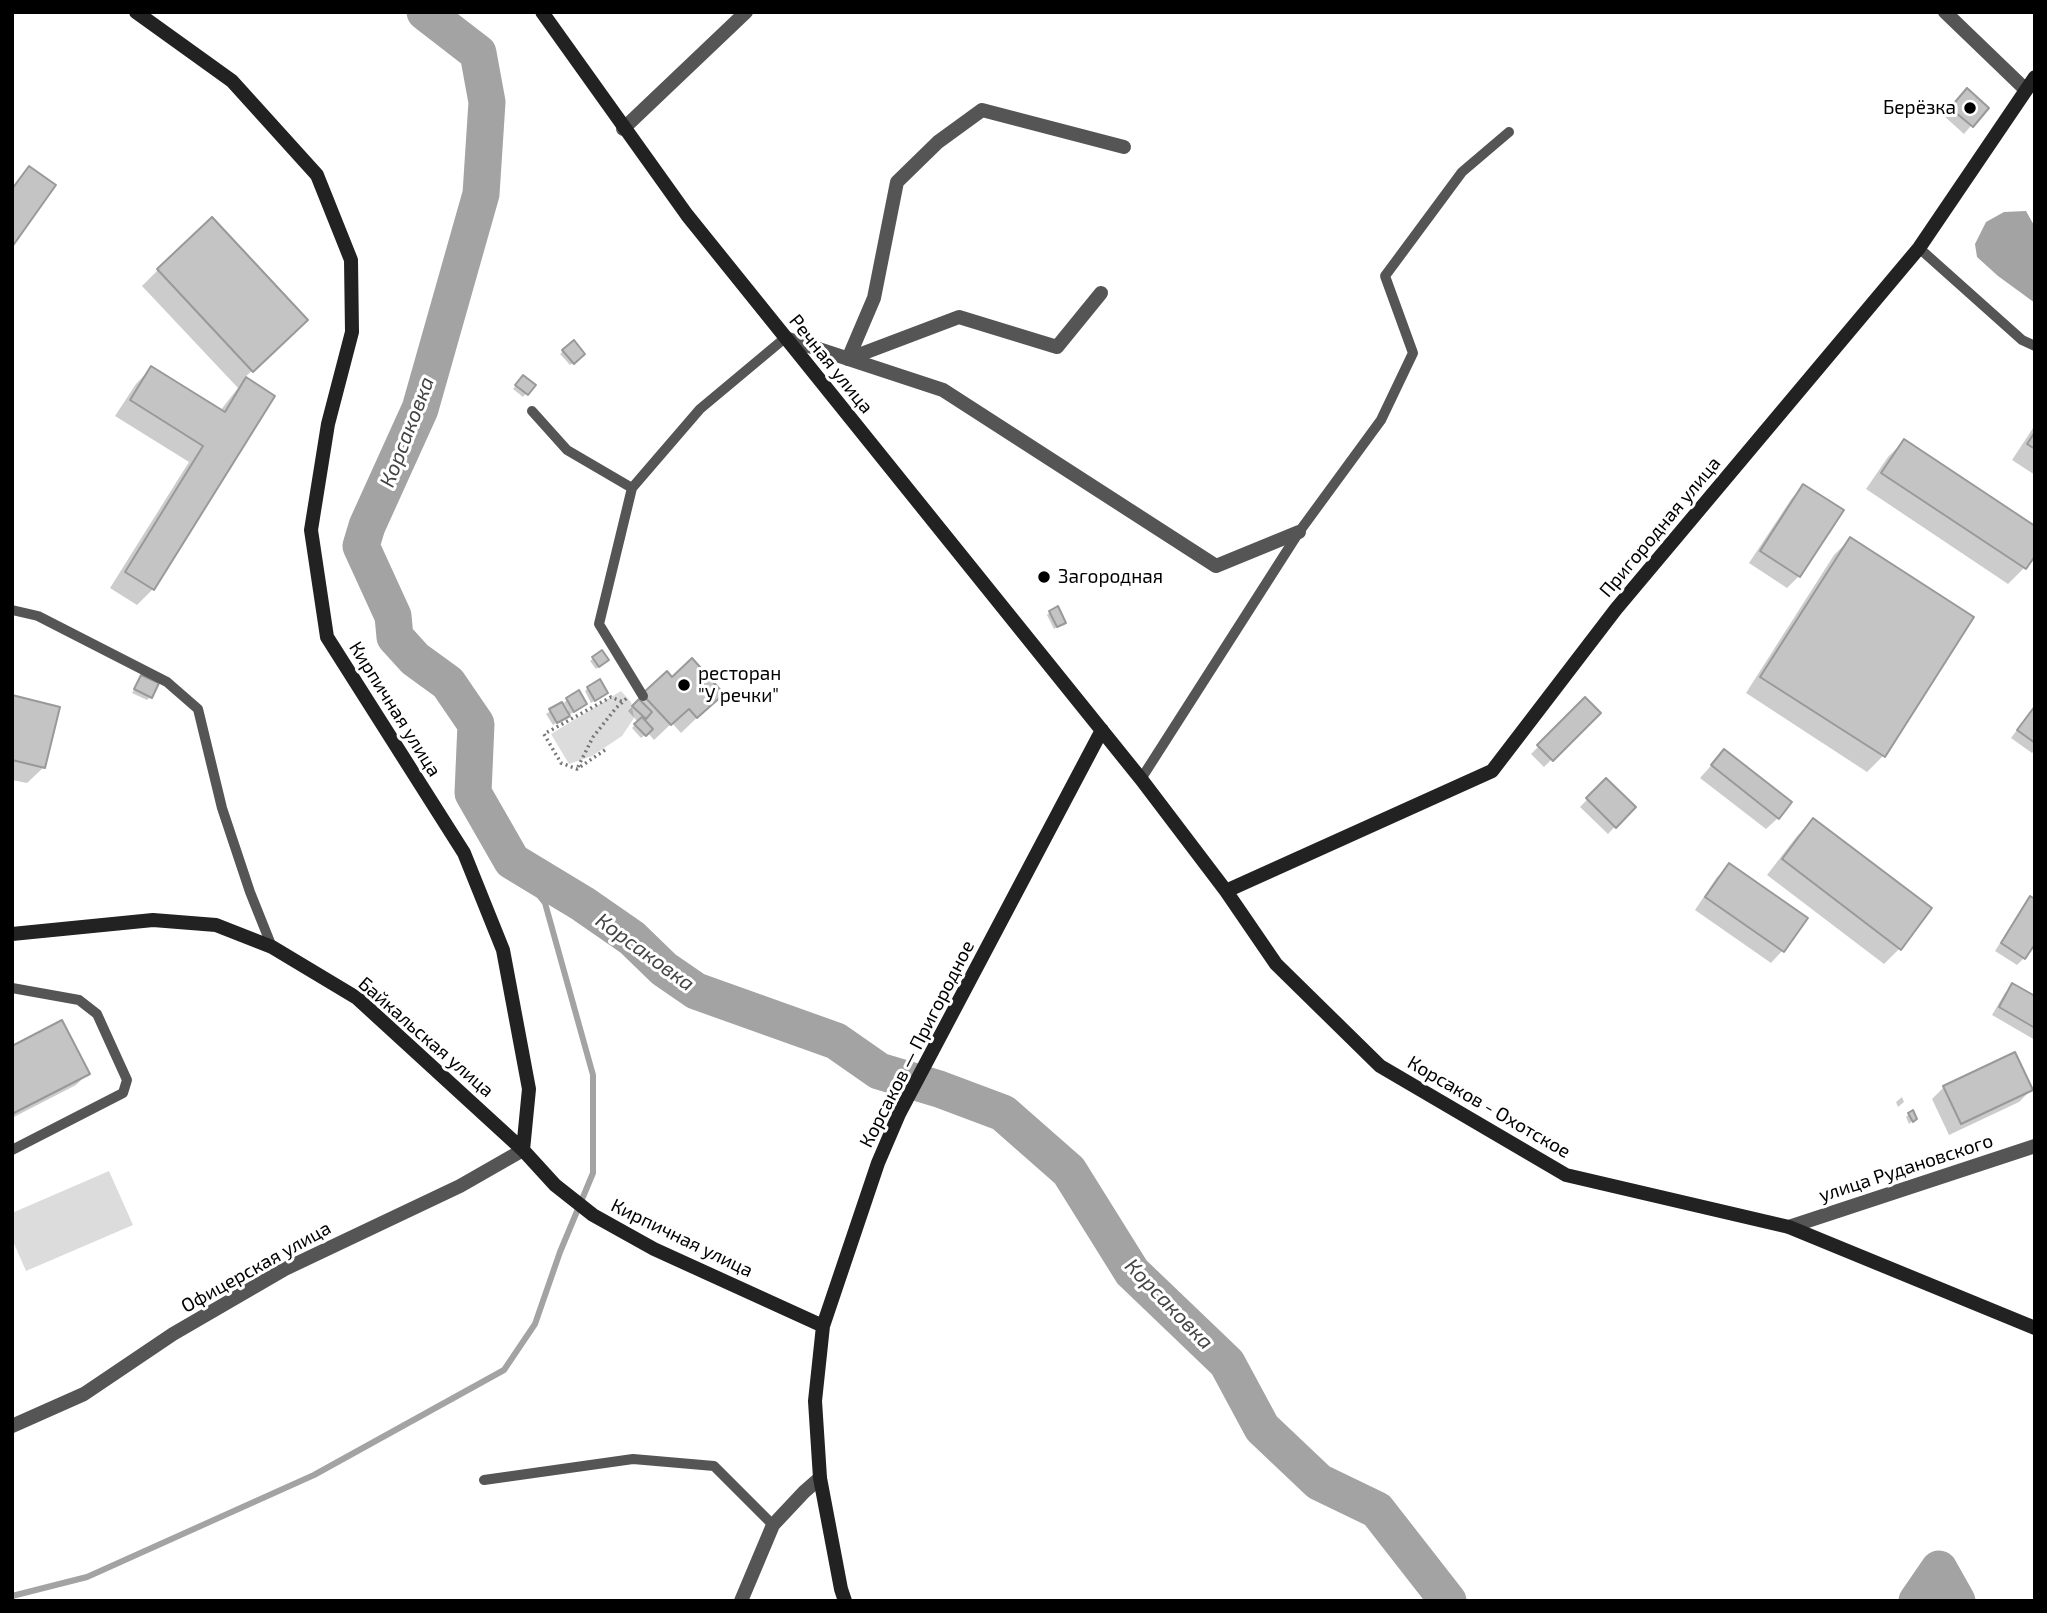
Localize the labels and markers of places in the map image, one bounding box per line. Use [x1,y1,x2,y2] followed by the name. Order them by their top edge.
[1883,97,1956,119] place label: Берёзка
[1962,100,1978,116] marker: Берёзка
[1058,566,1163,588] place label: Загородная
[1036,569,1052,585] marker: Загородная
[698,663,781,707] place label: ресторан "У речки"
[676,677,692,693] marker: ресторан "У речки"

